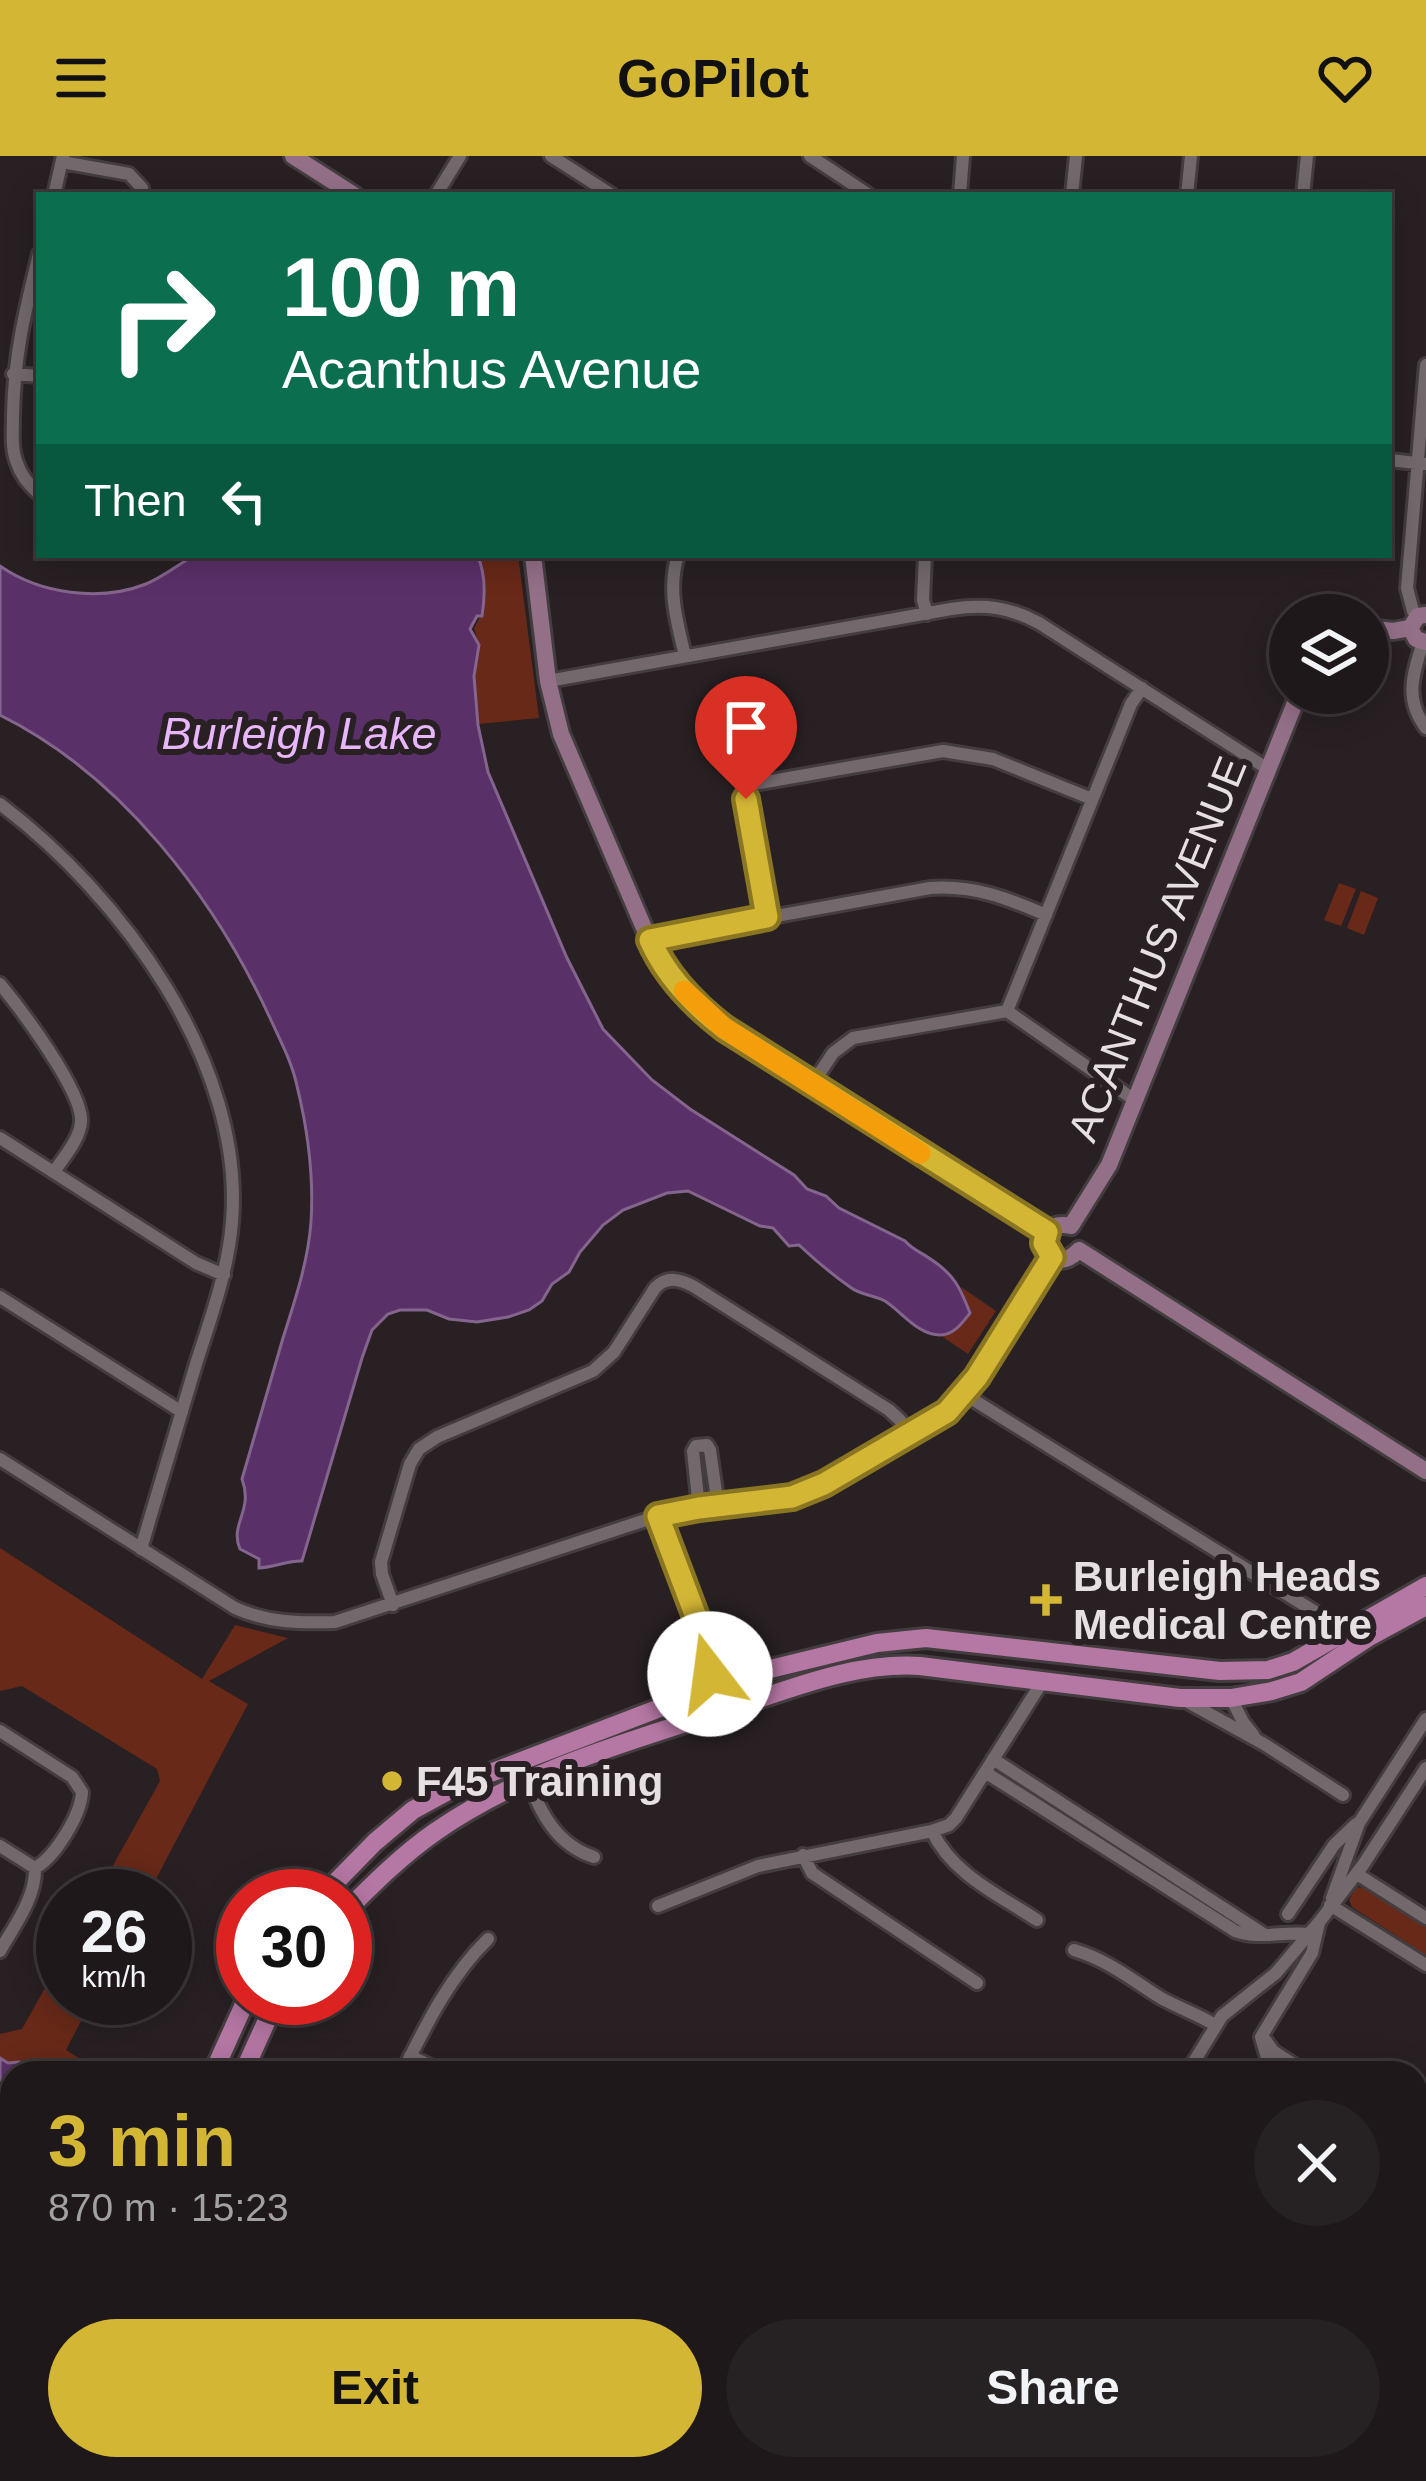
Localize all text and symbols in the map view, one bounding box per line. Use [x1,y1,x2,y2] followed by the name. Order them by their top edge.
[48,45,114,111] icon: menu
[1312,45,1378,111] icon: heart
[617,48,809,108] text: GoPilot
[84,240,240,396] icon: right
[282,240,520,334] text: 100 m
[282,339,701,399] text: Acanthus Avenue
[211,468,277,534] icon: left
[84,475,187,526] text: Then
[1269,594,1389,714] map controls
[1269,594,1389,714] button: layers
[695,676,797,799] pin
[713,694,779,760] icon: arrive
[161,708,437,759] water label: Burleigh Lake
[1058,750,1256,1148] street label: ACANTHUS AVENUE
[1073,1553,1381,1648] place label: Burleigh Heads Medical Centre
[1030,1584,1062,1616] marker: Burleigh Heads Medical Centre
[647,1611,773,1737] position arrow
[416,1758,663,1805] place label: F45 Training
[379,1768,405,1794] marker: F45 Training
[216,1869,372,2025] speed limit sign: 30
[81,1898,147,1965] text: 26
[81,1960,147,1993] text: km/h
[1254,2100,1380,2226] button: close
[48,2101,236,2181] text: 3 min
[48,2186,289,2229] text: 870 m · 15:23
[48,2319,702,2457] button: Exit
[726,2319,1380,2457] button: Share

